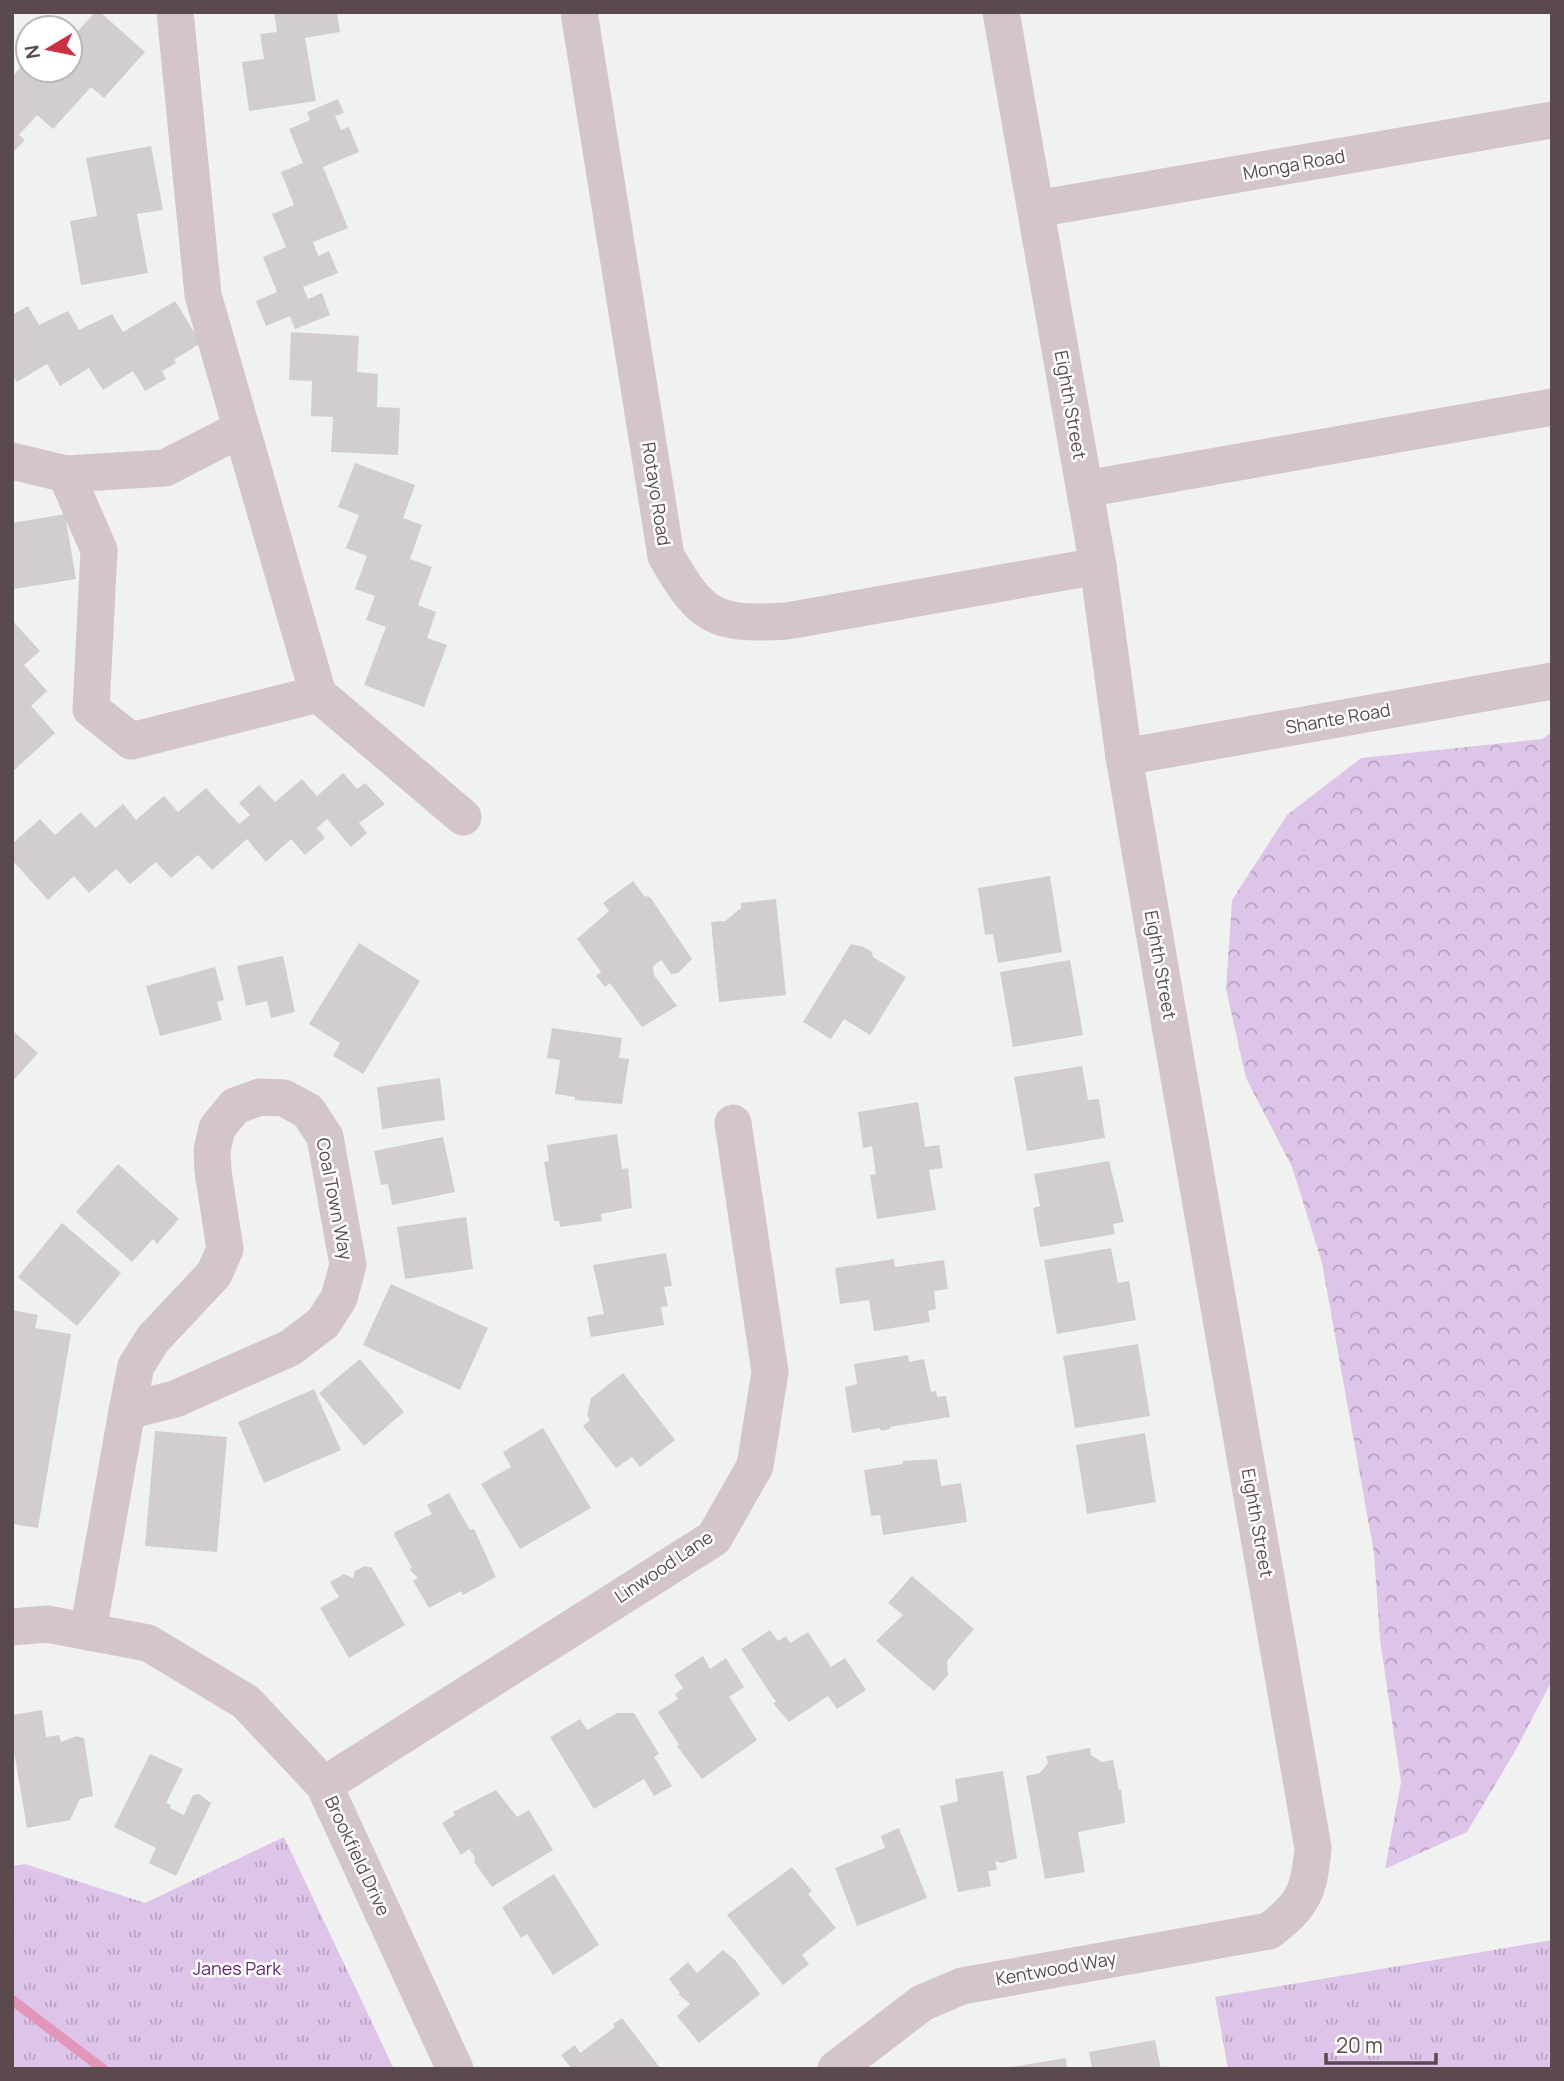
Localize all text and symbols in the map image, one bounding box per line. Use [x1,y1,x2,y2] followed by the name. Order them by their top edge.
[14,14,84,84] north arrow
[18,43,46,61] text: N
[1241,143,1347,185] street label: Monga Road
[1050,348,1092,461] street label: Eighth Street
[637,440,677,547] street label: Rotayo Road
[1283,697,1392,739] street label: Shante Road
[1140,908,1182,1021] street label: Eighth Street
[311,1136,359,1262] street label: Coal Town Way
[1237,1466,1279,1579] street label: Eighth Street
[610,1525,717,1608] street label: Linwood Lane
[320,1792,396,1919] street label: Brookfield Drive
[994,1946,1119,1990] street label: Kentwood Way
[193,1956,282,1980] park label: Janes Park
[1326,2022,1436,2066] scale bar
[1336,2031,1383,2059] text: 20 m

